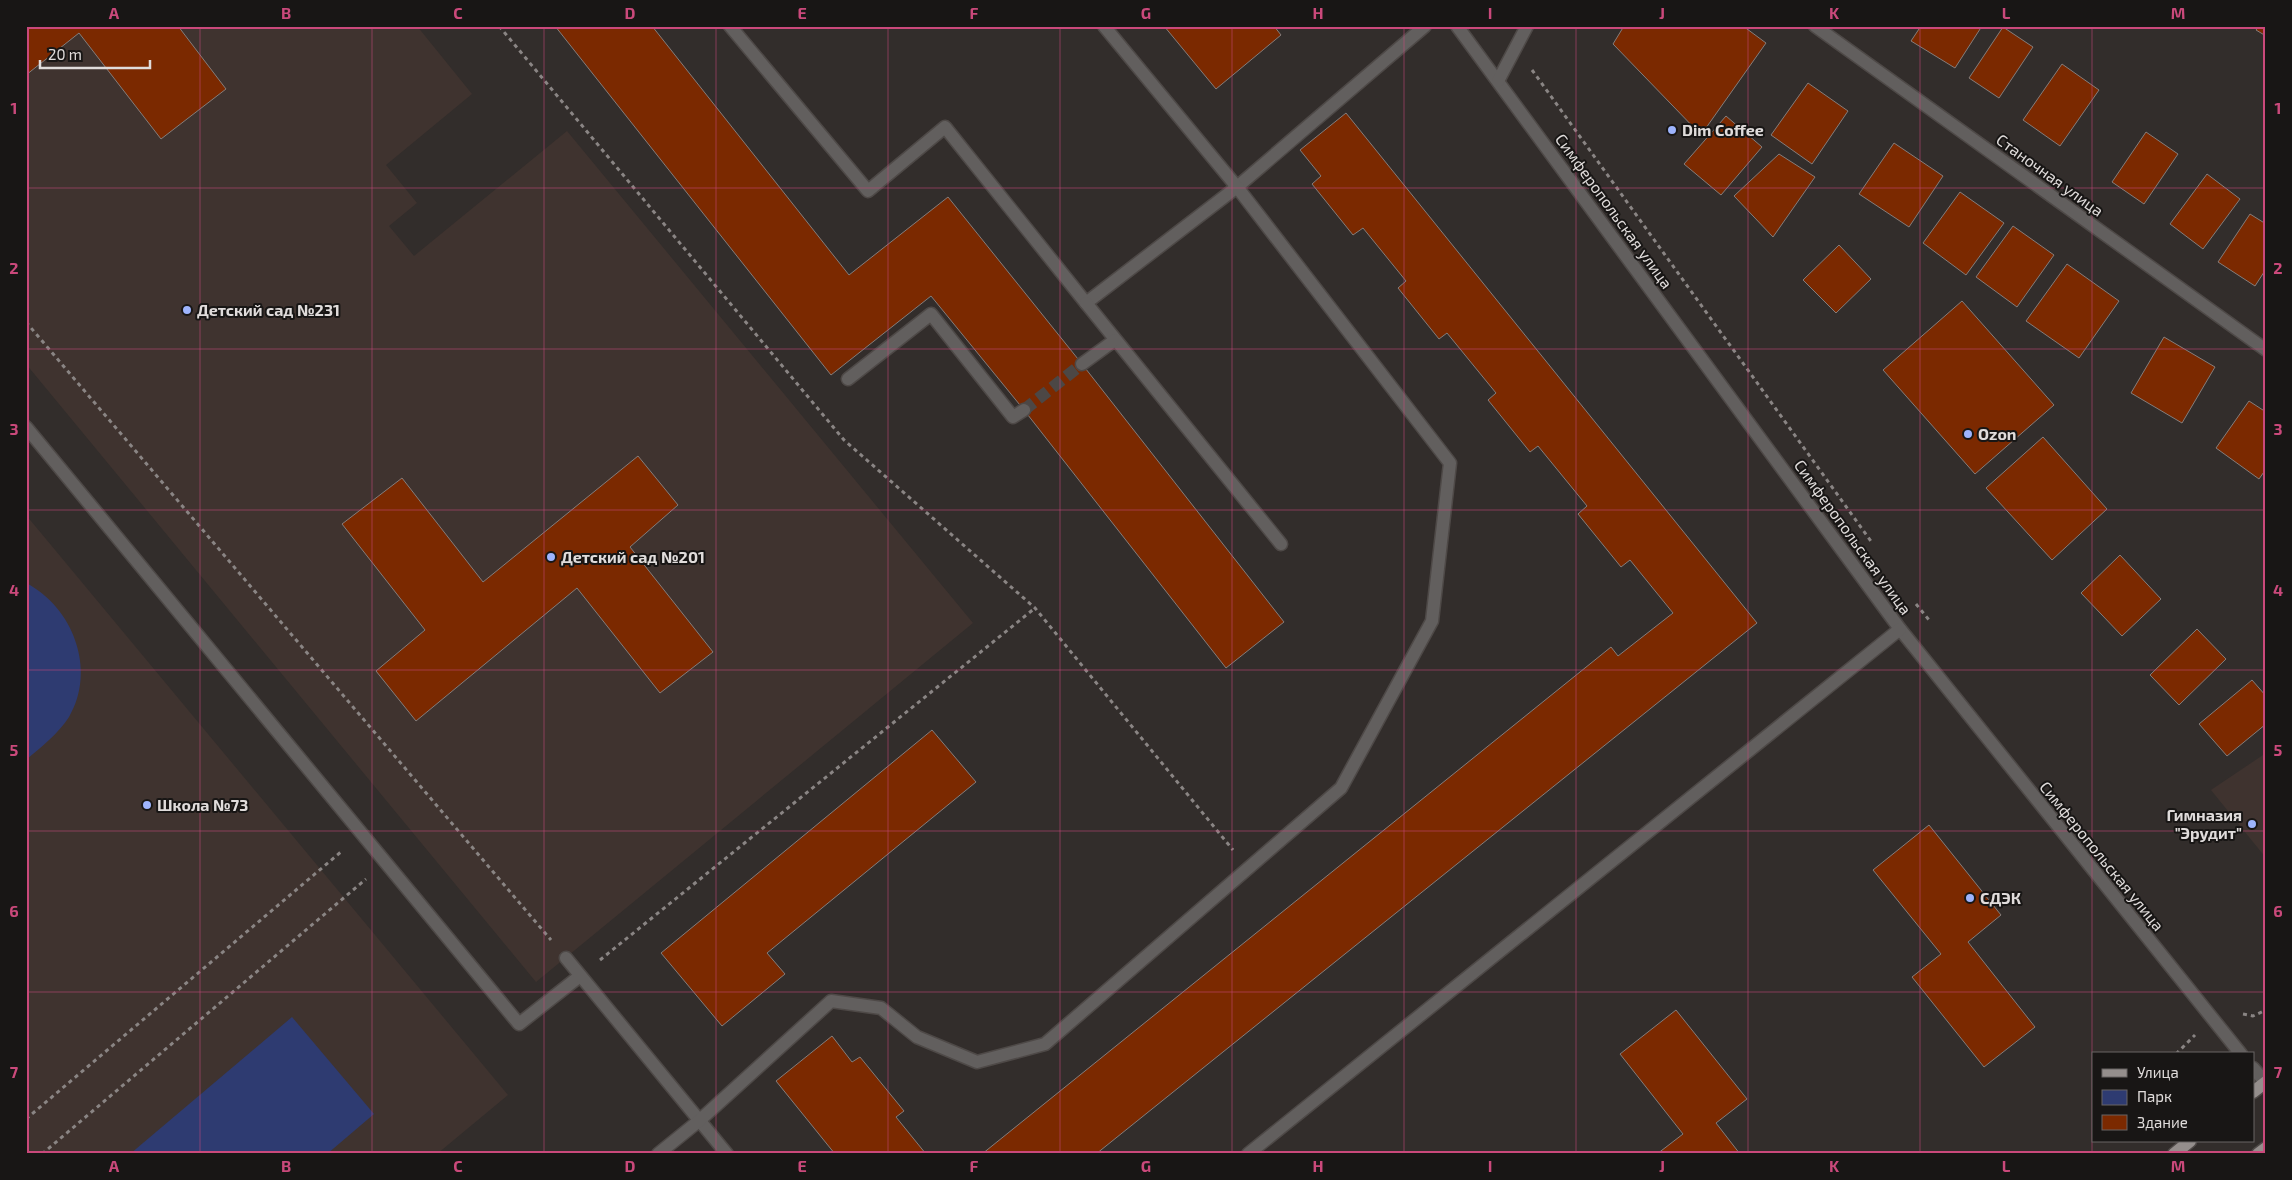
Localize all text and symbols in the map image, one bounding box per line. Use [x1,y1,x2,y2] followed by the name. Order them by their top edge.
[109,3,120,22] text: A
[281,3,291,22] text: B
[453,3,463,22] text: C
[625,3,636,22] text: D
[797,3,807,22] text: E
[970,3,979,22] text: F
[1141,3,1151,22] text: G
[1312,3,1324,22] text: H
[1488,3,1492,22] text: I
[1659,3,1665,22] text: J
[1829,3,1840,22] text: K
[2002,3,2011,22] text: L
[2171,3,2185,22] text: M
[40,38,150,70] scale bar
[48,45,82,63] text: 20 m
[11,98,17,117] text: 1
[2275,98,2281,117] text: 1
[1682,120,1764,139] place label: Dim Coffee
[1666,124,1678,136] marker: Dim Coffee
[1992,129,2108,221] street label: Станочная улица
[1551,130,1677,292] street label: Симферопольская улица
[9,258,19,277] text: 2
[2273,258,2283,277] text: 2
[197,300,340,319] place label: Детский сад №231
[181,304,193,316] marker: Детский сад №231
[9,419,19,438] text: 3
[2273,419,2283,438] text: 3
[1978,424,2016,443] place label: Ozon
[1962,428,1974,440] marker: Ozon
[1790,456,1916,618] street label: Симферопольская улица
[561,547,705,566] place label: Детский сад №201
[545,551,557,563] marker: Детский сад №201
[9,580,19,599] text: 4
[2273,580,2283,599] text: 4
[10,740,19,759] text: 5
[2274,740,2283,759] text: 5
[2035,777,2169,935] street label: Симферопольская улица
[157,795,248,814] place label: Школа №73
[141,799,153,811] marker: Школа №73
[2166,805,2242,842] place label: Гимназия "Эрудит"
[2246,818,2258,830] marker: Гимназия "Эрудит"
[1980,888,2021,907] place label: СДЭК
[1964,892,1976,904] marker: СДЭК
[9,901,19,920] text: 6
[2273,901,2283,920] text: 6
[2092,1052,2254,1142] legend
[10,1062,19,1081] text: 7
[2274,1062,2283,1081] text: 7
[2137,1063,2179,1081] text: Улица
[2137,1087,2172,1105] text: Парк
[2137,1113,2188,1131] text: Здание
[109,1156,120,1175] text: A
[281,1156,291,1175] text: B
[453,1156,463,1175] text: C
[625,1156,636,1175] text: D
[797,1156,807,1175] text: E
[970,1156,979,1175] text: F
[1141,1156,1151,1175] text: G
[1312,1156,1324,1175] text: H
[1488,1156,1492,1175] text: I
[1659,1156,1665,1175] text: J
[1829,1156,1840,1175] text: K
[2002,1156,2011,1175] text: L
[2171,1156,2185,1175] text: M

